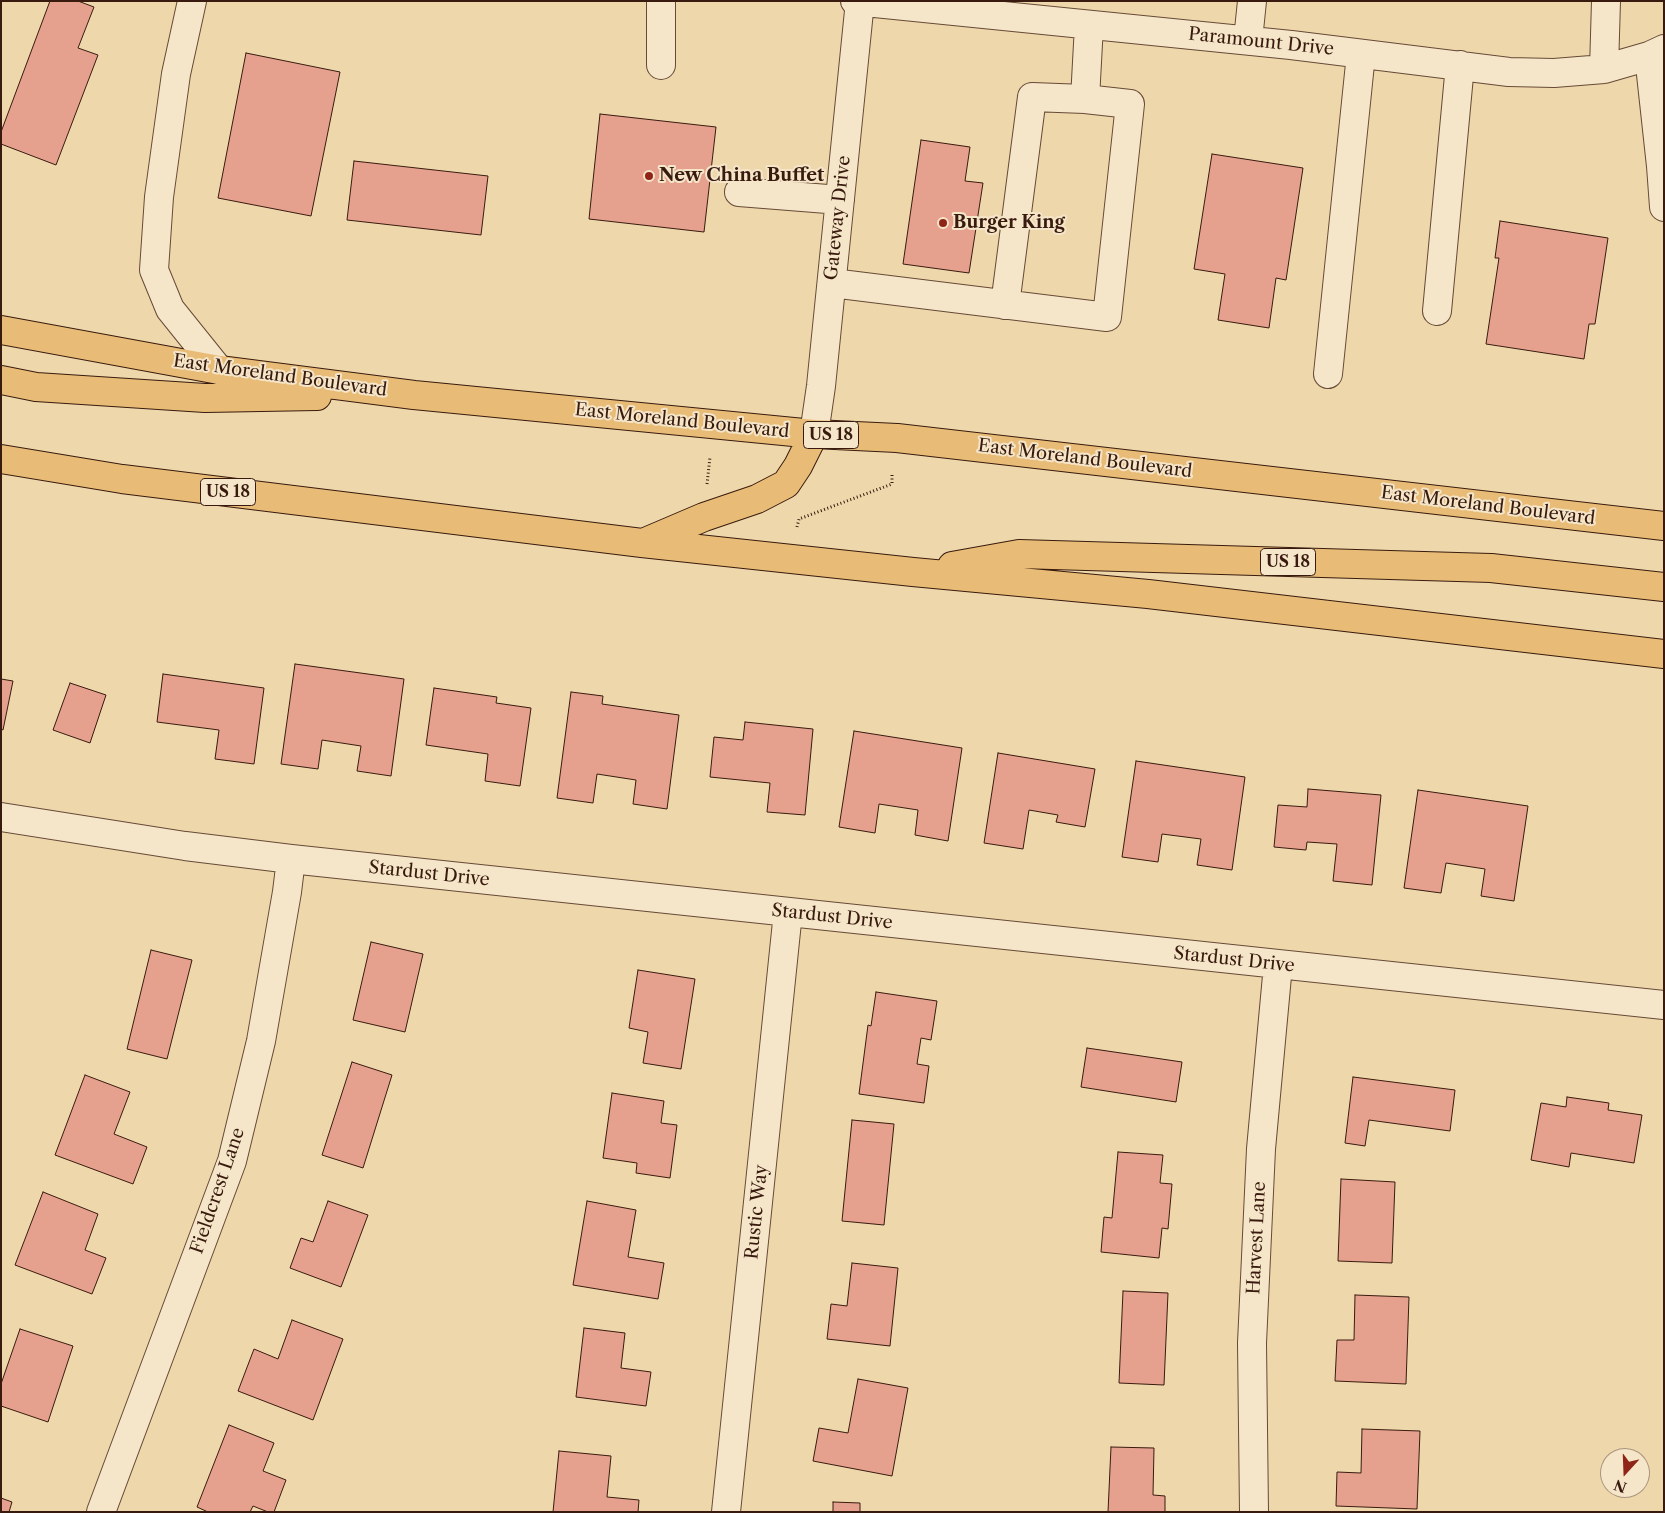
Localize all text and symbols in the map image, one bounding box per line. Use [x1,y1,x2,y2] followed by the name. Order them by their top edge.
[1187,24,1335,60] street label: Paramount Drive
[821,155,855,281] street label: Gateway Drive
[659,165,824,187] place label: New China Buffet
[643,170,655,182] marker: New China Buffet
[953,212,1065,234] place label: Burger King
[937,217,949,229] marker: Burger King
[172,350,388,402] street label: East Moreland Boulevard
[574,399,790,443] street label: East Moreland Boulevard
[804,422,858,448] road number: US 18
[977,435,1193,483] street label: East Moreland Boulevard
[200,478,256,506] road number: US 18
[1380,482,1596,530] street label: East Moreland Boulevard
[1260,548,1316,576] road number: US 18
[367,857,491,891] street label: Stardust Drive
[770,900,894,934] street label: Stardust Drive
[1172,943,1296,977] street label: Stardust Drive
[186,1125,250,1257] street label: Fieldcrest Lane
[741,1164,773,1260] street label: Rustic Way
[1243,1181,1271,1295] street label: Harvest Lane
[1600,1448,1650,1498] north arrow
[1611,1476,1629,1497] text: N

